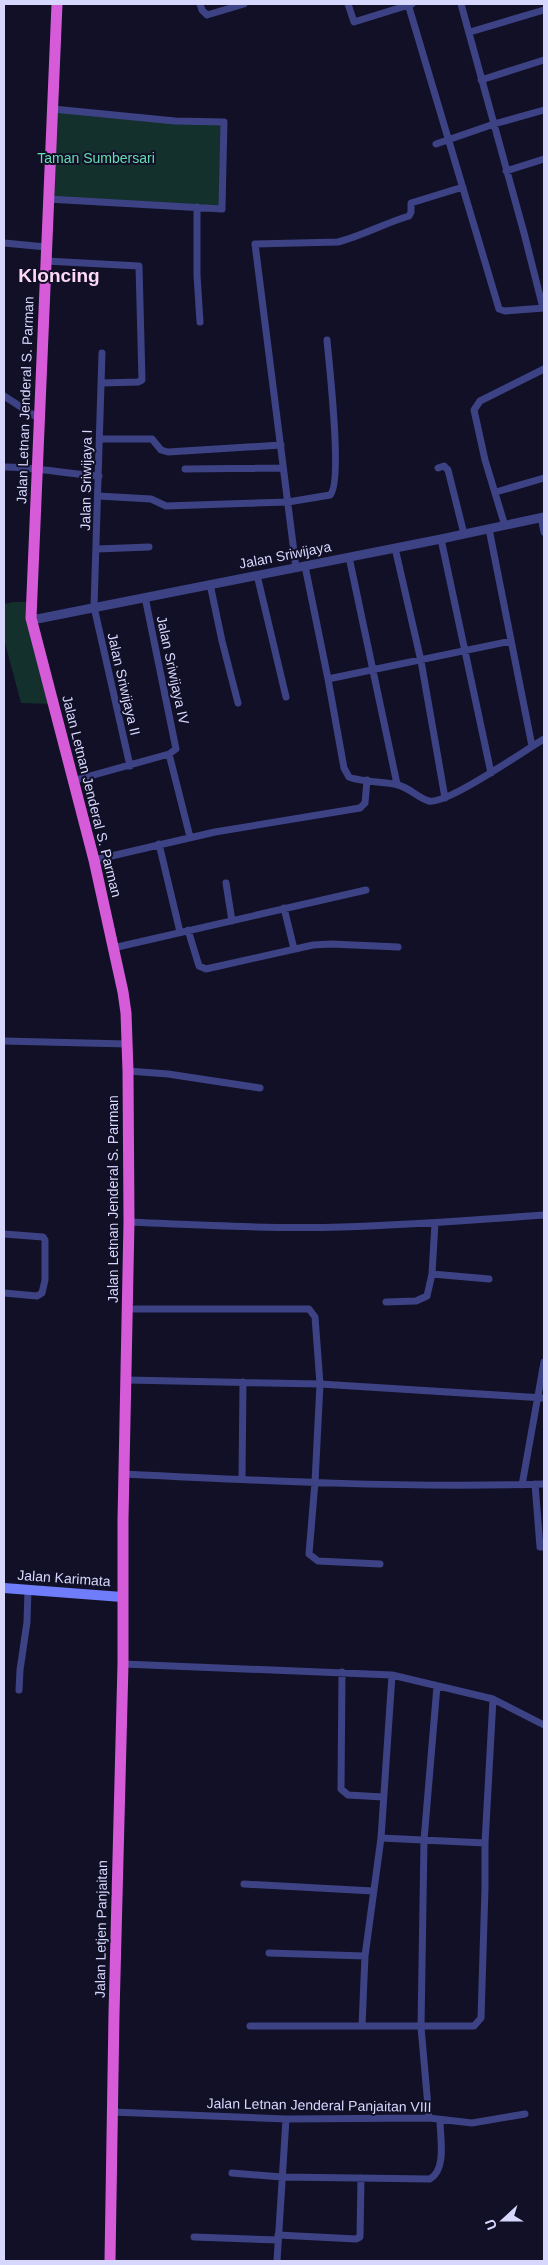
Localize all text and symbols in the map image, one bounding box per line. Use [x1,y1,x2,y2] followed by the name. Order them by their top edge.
[37,150,155,166] park label: Taman Sumbersari
[18,265,100,286] district label: Kloncing
[13,296,37,504] street label: Jalan Letnan Jenderal S. Parman
[77,429,95,531] street label: Jalan Sriwijaya I
[238,538,333,572] street label: Jalan Sriwijaya
[154,614,192,726] street label: Jalan Sriwijaya IV
[104,631,144,737] street label: Jalan Sriwijaya II
[59,693,125,899] street label: Jalan Letnan Jenderal S. Parman
[105,1095,121,1303] street label: Jalan Letnan Jenderal S. Parman
[17,1567,111,1589] street label: Jalan Karimata
[92,1860,110,1998] street label: Jalan Letjen Panjaitan
[206,2095,432,2115] street label: Jalan Letnan Jenderal Panjaitan VIII
[478,2195,528,2245] north arrow
[482,2217,500,2232] text: U

